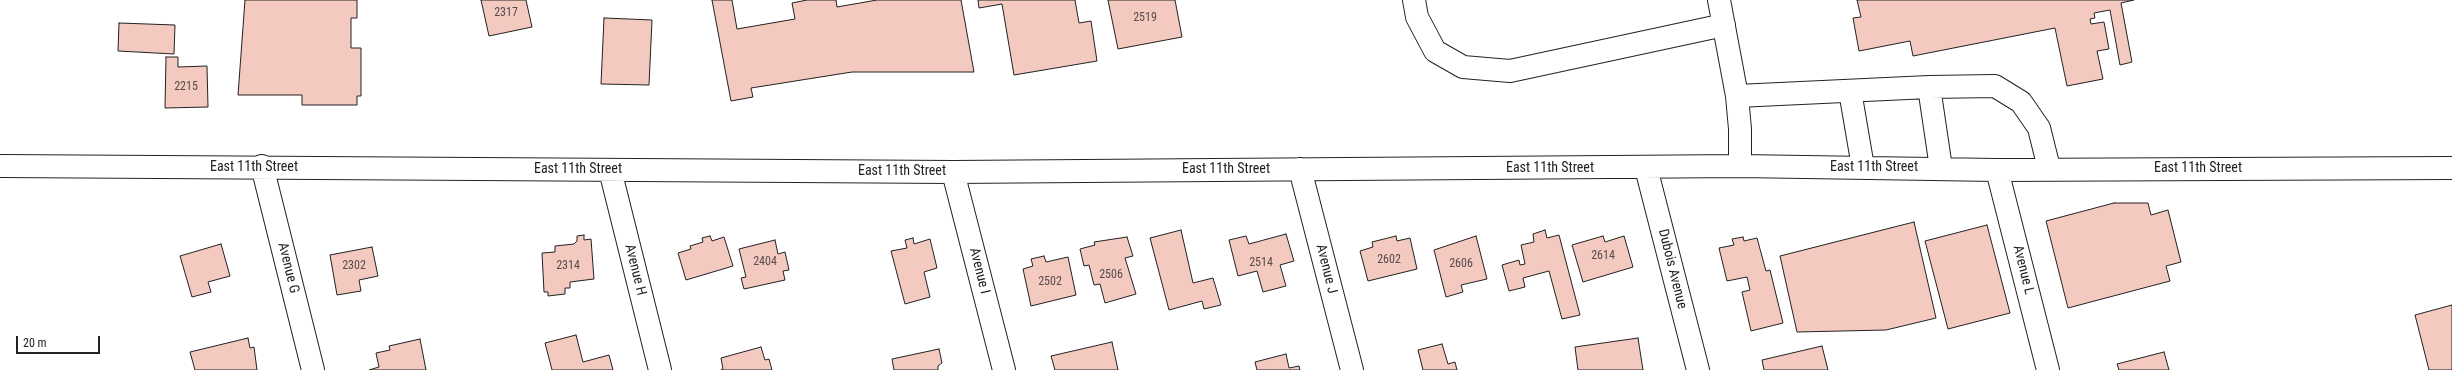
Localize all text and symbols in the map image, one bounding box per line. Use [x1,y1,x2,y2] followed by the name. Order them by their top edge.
[494,6,518,20] house number: 2317
[1133,11,1157,25] house number: 2519
[174,80,198,94] house number: 2215
[210,159,298,175] street label: East 11th Street
[1830,159,1918,175] street label: East 11th Street
[1506,160,1594,176] street label: East 11th Street
[2154,160,2242,176] street label: East 11th Street
[534,161,622,177] street label: East 11th Street
[1182,161,1270,177] street label: East 11th Street
[858,163,946,179] street label: East 11th Street
[1654,227,1690,311] street label: Dubois Avenue
[274,241,302,295] street label: Avenue G
[621,243,649,297] street label: Avenue H
[1312,243,1340,295] street label: Avenue J
[2009,244,2037,296] street label: Avenue L
[965,246,993,296] street label: Avenue I
[1591,249,1615,263] house number: 2614
[1377,253,1401,267] house number: 2602
[753,255,777,269] house number: 2404
[1249,256,1273,270] house number: 2514
[1449,257,1473,271] house number: 2606
[342,259,366,273] house number: 2302
[556,259,580,273] house number: 2314
[1099,268,1123,282] house number: 2506
[1038,275,1062,289] house number: 2502
[18,328,102,354] scale bar
[23,336,47,350] text: 20 m

